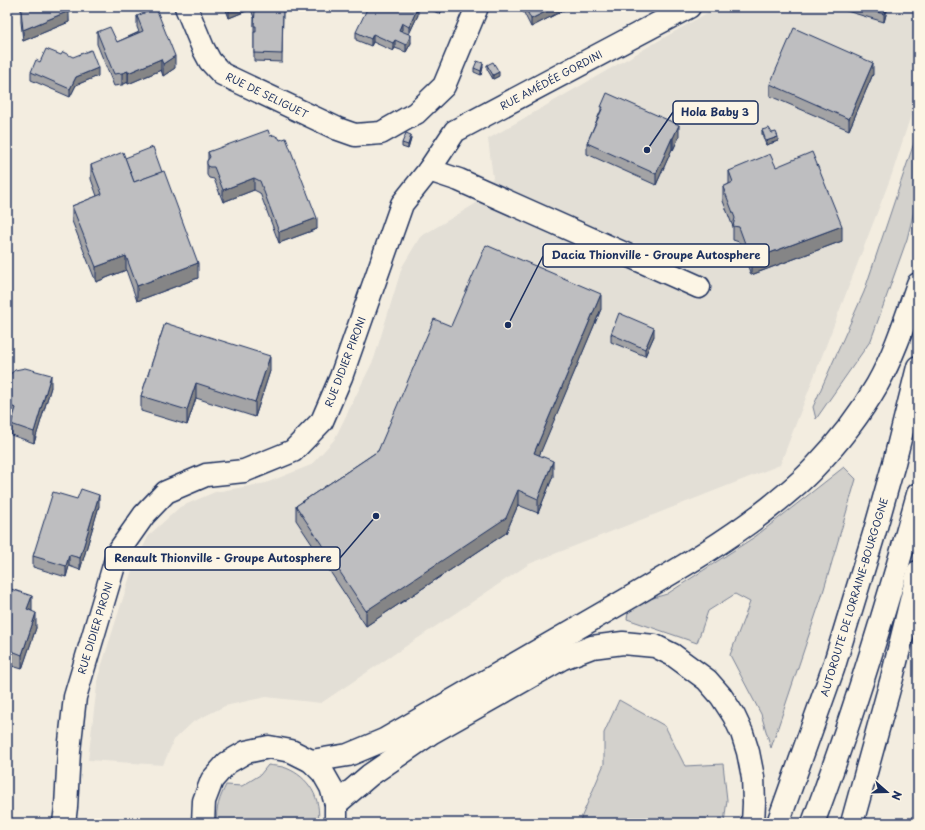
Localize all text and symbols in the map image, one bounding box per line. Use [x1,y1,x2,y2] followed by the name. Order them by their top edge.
[497,46,605,113] street label: RUE AMÉDÉE GORDINI
[224,68,311,121] street label: RUE DE SELIGUET
[673,101,758,124] callout: Hola Baby 3
[681,103,749,120] text: Hola Baby 3
[543,244,769,267] callout: Dacia Thionville - Groupe Autosphere
[552,246,760,263] text: Dacia Thionville - Groupe Autosphere
[320,314,369,409] street label: RUE DIDIER PIRONI
[816,496,891,698] street label: AUTOROUTE DE LORRAINE-BOURGOGNE
[105,547,340,570] callout: Renault Thionville - Groupe Autosphere
[114,549,332,566] text: Renault Thionville - Groupe Autosphere
[73,580,116,676] street label: RUE DIDIER PIRONI
[867,772,907,812] north arrow
[887,789,906,803] text: N

